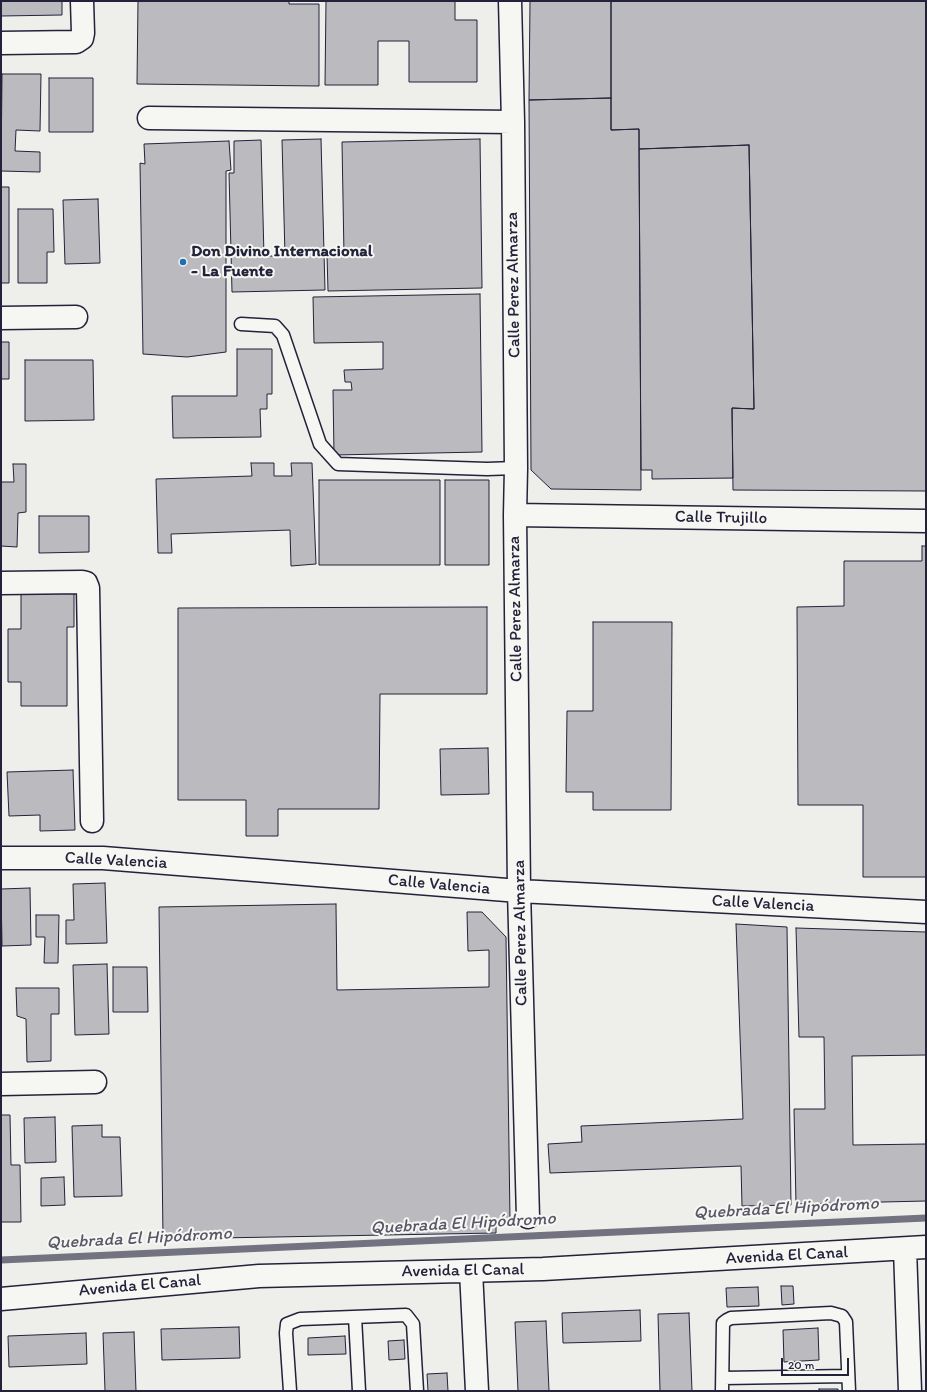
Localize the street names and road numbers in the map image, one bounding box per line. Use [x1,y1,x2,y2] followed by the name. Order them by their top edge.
[503,212,525,358] street label: Calle Perez Almarza
[675,507,767,529] street label: Calle Trujillo
[505,536,527,682] street label: Calle Perez Almarza
[64,848,168,874] street label: Calle Valencia
[510,860,532,1006] street label: Calle Perez Almarza
[387,870,491,900] street label: Calle Valencia
[711,891,815,917] street label: Calle Valencia
[725,1243,849,1269] street label: Avenida El Canal
[402,1260,524,1282] street label: Avenida El Canal
[78,1270,202,1302] street label: Avenida El Canal

